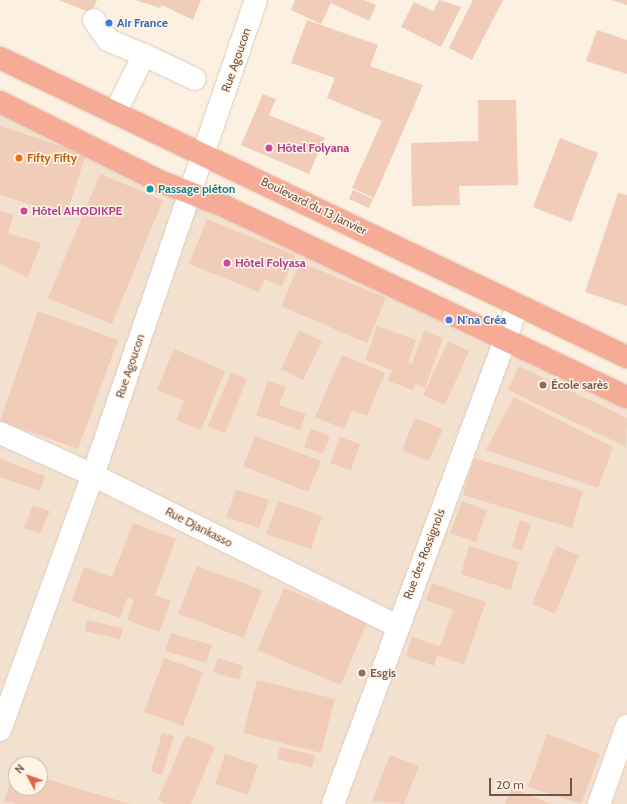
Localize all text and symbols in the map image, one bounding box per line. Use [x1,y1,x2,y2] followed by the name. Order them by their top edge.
[117,16,168,30] place label: Air France
[104,18,114,28] marker: Air France
[218,26,254,94] street label: Rue Agoucon
[277,141,349,155] place label: Hôtel Folyana
[264,143,274,153] marker: Hôtel Folyana
[27,151,77,165] place label: Fifty Fifty
[14,153,24,163] marker: Fifty Fifty
[259,174,369,238] street label: Boulevard du 13 Janvier
[158,182,235,196] place label: Passage piéton
[145,184,155,194] marker: Passage piéton
[32,204,122,218] place label: Hôtel AHODIKPE
[19,206,29,216] marker: Hôtel AHODIKPE
[235,256,306,270] place label: Hôtel Folyasa
[222,258,232,268] marker: Hôtel Folyasa
[457,313,506,327] place label: N'na Créa
[444,315,454,325] marker: N'na Créa
[112,332,148,400] street label: Rue Agoucon
[551,378,608,392] place label: École sarès
[538,380,548,390] marker: École sarès
[163,504,235,550] street label: Rue Djankasso
[400,507,448,601] street label: Rue des Rossignols
[370,666,396,680] place label: Esgis
[357,668,367,678] marker: Esgis
[8,756,48,796] north arrow
[12,761,28,776] text: N
[491,770,574,796] scale bar
[496,777,524,792] text: 20 m

